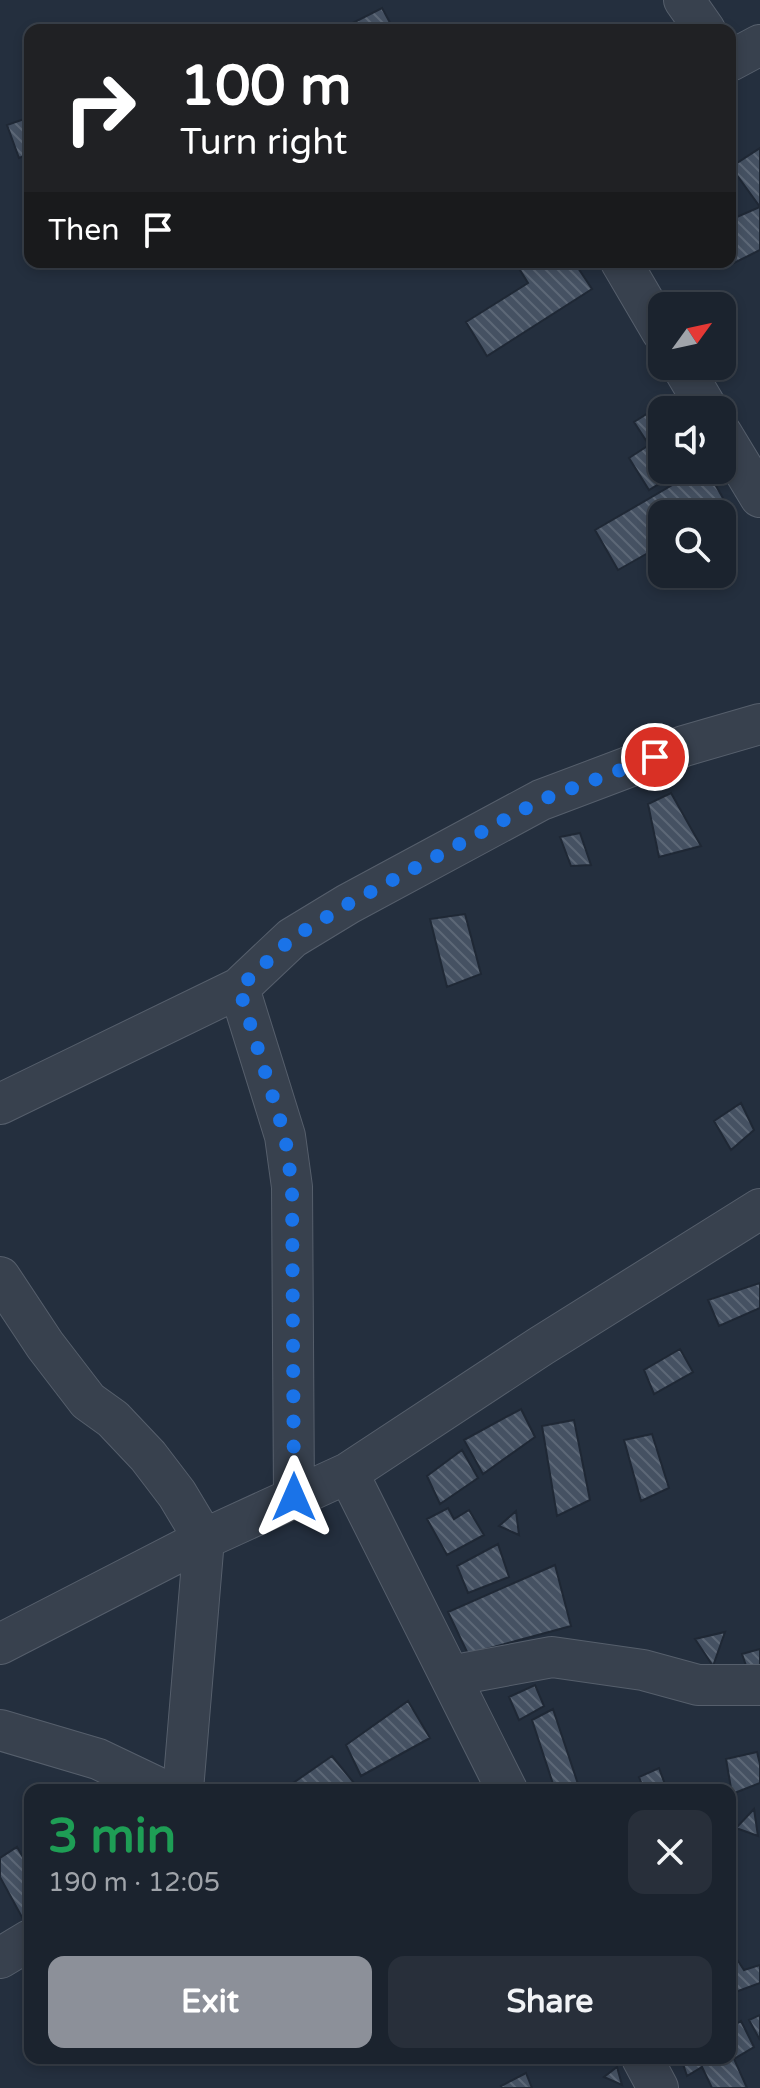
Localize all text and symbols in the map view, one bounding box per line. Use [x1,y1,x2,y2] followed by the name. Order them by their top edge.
[180,53,351,120] text: 100 m
[48,56,152,160] icon: right
[180,121,347,164] text: Turn right
[136,208,180,252] icon: arrive
[48,212,120,249] text: Then
[648,292,736,380] north arrow
[648,292,736,588] map controls
[648,396,736,484] button: sound
[648,500,736,588] button: search
[621,723,689,791] pin
[633,735,677,779] icon: arrive
[252,1455,336,1539] position arrow
[48,1808,176,1866] text: 3 min
[628,1810,712,1894] button: close
[48,1867,220,1898] text: 190 m · 12:05
[48,1956,372,2048] button: Exit
[388,1956,712,2048] button: Share

